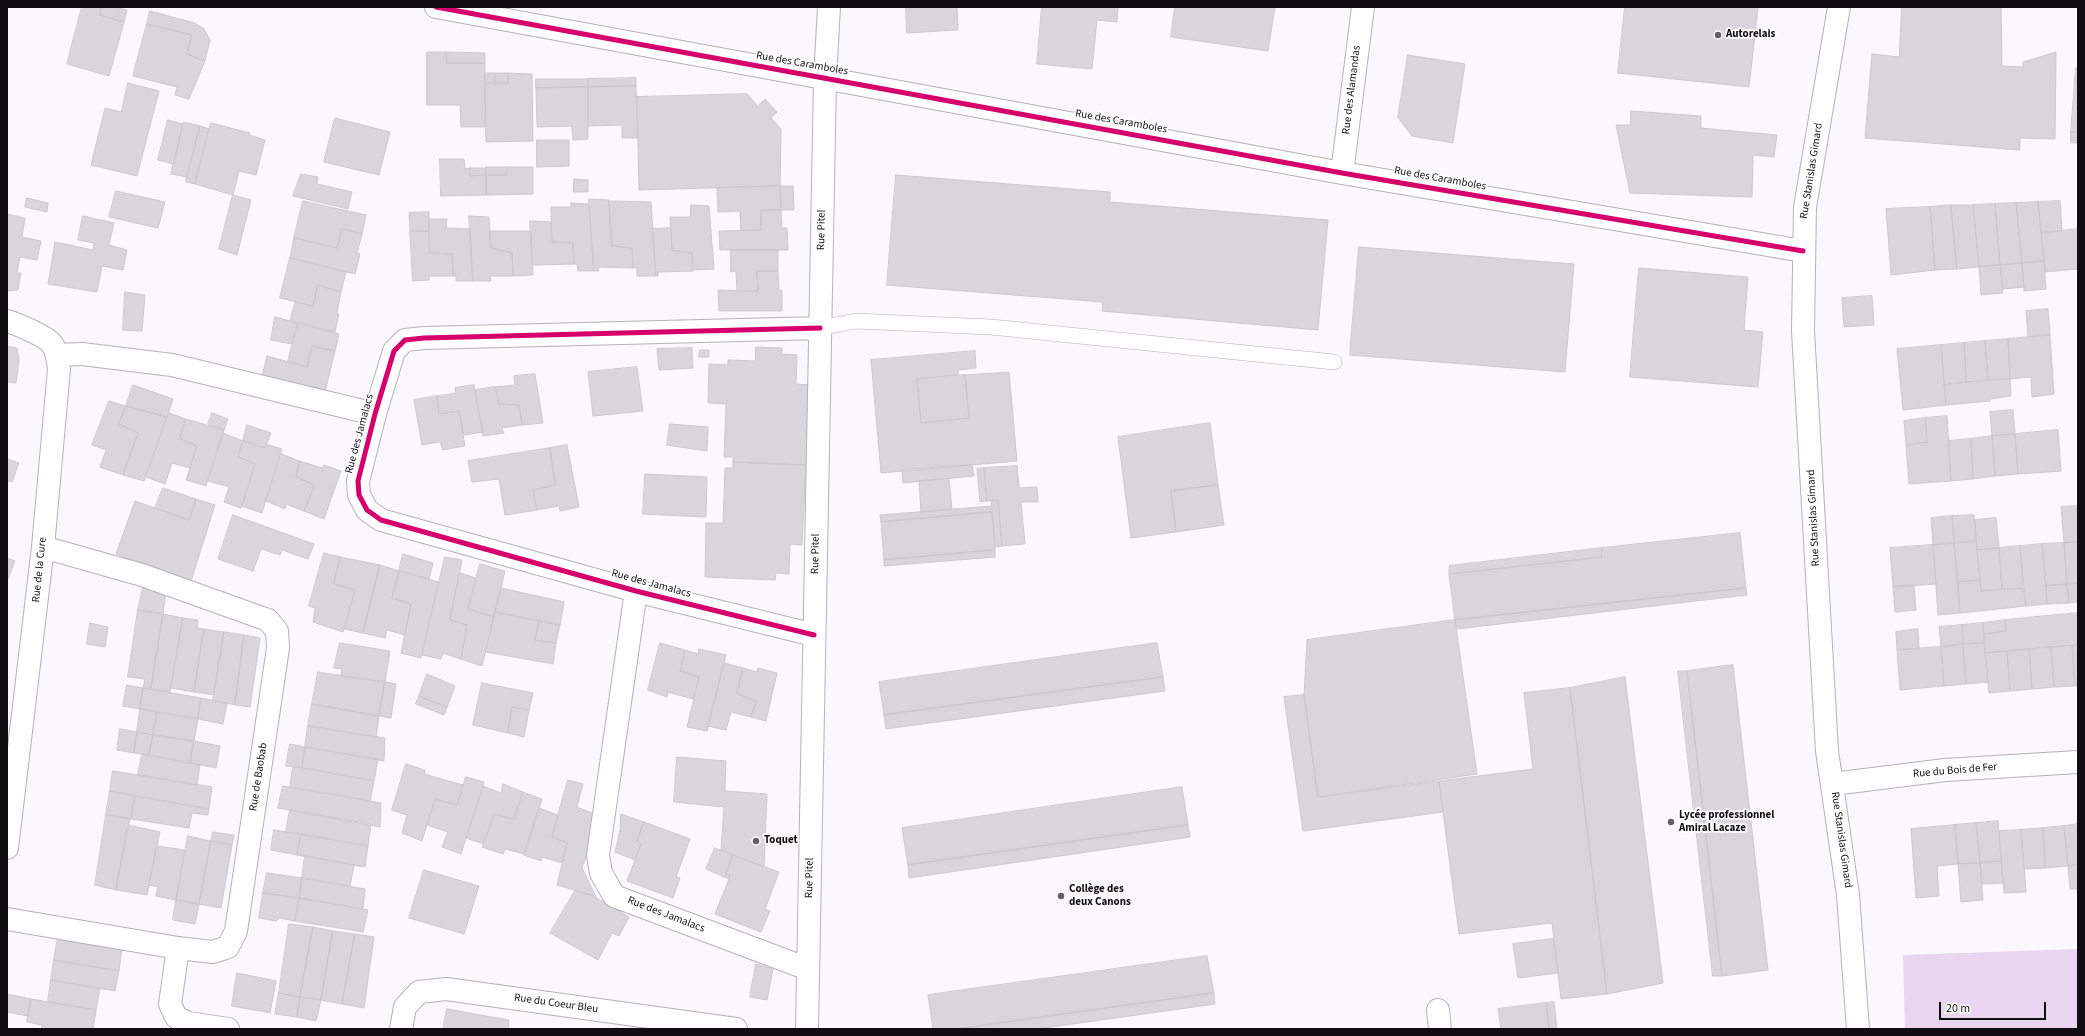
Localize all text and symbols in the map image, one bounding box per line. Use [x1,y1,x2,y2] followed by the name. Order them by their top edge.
[1726,28,1775,42] place label: Autorelais
[1713,30,1723,40] marker: Autorelais
[1340,45,1364,135] street label: Rue des Alamandas
[755,49,849,79] street label: Rue des Caramboles
[1074,107,1168,137] street label: Rue des Caramboles
[1798,122,1826,220] street label: Rue Stanislas Gimard
[1393,164,1487,194] street label: Rue des Caramboles
[815,210,829,250] street label: Rue Pitel
[343,393,377,475] street label: Rue des Jamalacs
[1805,469,1823,567] street label: Rue Stanislas Gimard
[809,534,823,574] street label: Rue Pitel
[30,537,50,603] street label: Rue de la Cure
[610,567,692,601] street label: Rue des Jamalacs
[247,742,271,812] street label: Rue de Baobab
[1912,761,1998,781] street label: Rue du Bois de Fer
[1828,791,1854,889] street label: Rue Stanislas Gimard
[1679,809,1774,835] place label: Lycée professionnel Amiral Lacaze
[1666,817,1676,827] marker: Lycée professionnel Amiral Lacaze
[764,834,798,848] place label: Toquet
[751,836,761,846] marker: Toquet
[803,858,817,898] street label: Rue Pitel
[1069,883,1131,909] place label: Collège des deux Canons
[1056,891,1066,901] marker: Collège des deux Canons
[625,894,707,936] street label: Rue des Jamalacs
[513,992,599,1016] street label: Rue du Coeur Bleu
[1941,994,2048,1020] scale bar
[1946,1000,1970,1017] text: 20 m

